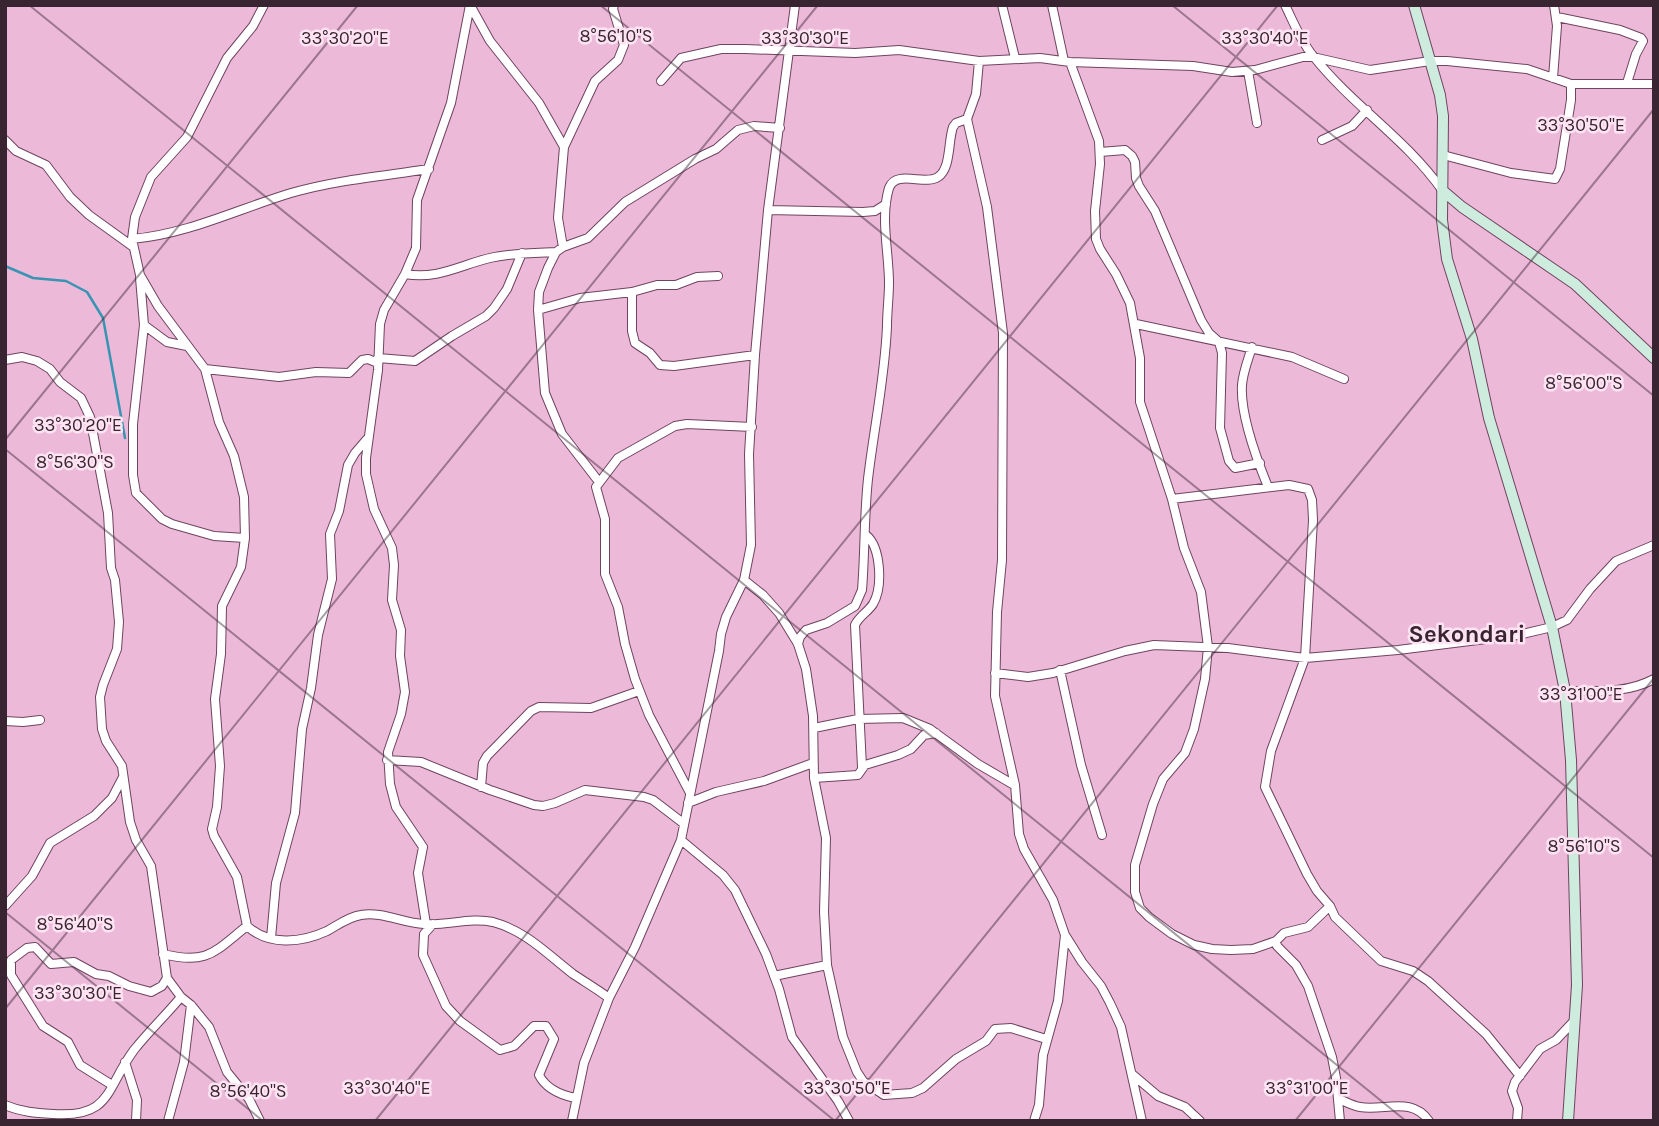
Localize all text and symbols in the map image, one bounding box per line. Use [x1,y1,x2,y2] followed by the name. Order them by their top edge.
[579,25,653,47] text: 8°56'10"S
[301,27,389,49] text: 33°30'20"E
[761,27,849,49] text: 33°30'30"E
[1221,27,1309,49] text: 33°30'40"E
[1537,114,1625,136] text: 33°30'50"E
[1545,372,1623,394] text: 8°56'00"S
[34,414,122,436] text: 33°30'20"E
[36,451,114,473] text: 8°56'30"S
[1409,620,1525,648] district label: Sekondari
[1539,683,1623,705] text: 33°31'00"E
[1547,835,1621,857] text: 8°56'10"S
[36,913,114,935] text: 8°56'40"S
[34,982,122,1004] text: 33°30'30"E
[343,1077,431,1099] text: 33°30'40"E
[803,1077,891,1099] text: 33°30'50"E
[1265,1077,1349,1099] text: 33°31'00"E
[209,1080,287,1102] text: 8°56'40"S

